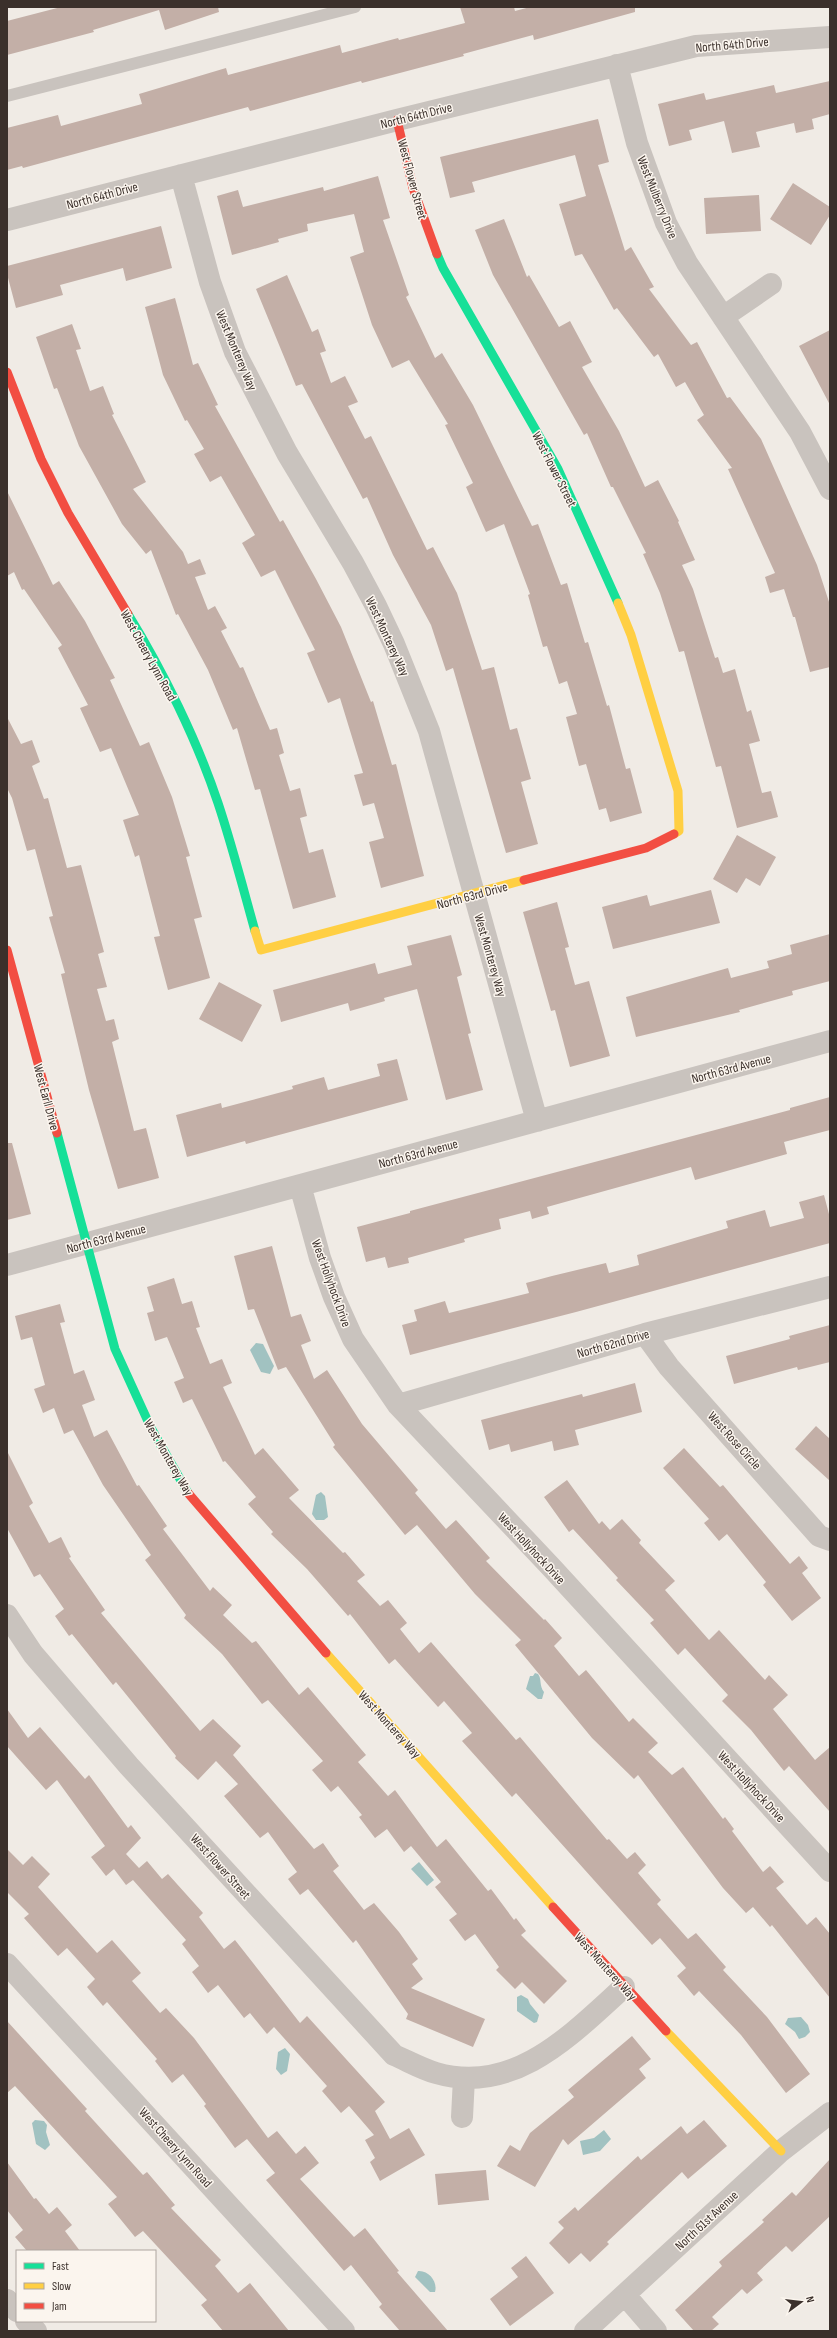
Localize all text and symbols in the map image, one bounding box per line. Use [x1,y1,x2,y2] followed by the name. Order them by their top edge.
[695,34,769,56] street label: North 64th Drive
[379,99,454,133] street label: North 64th Drive
[394,137,430,221] street label: West Flower Street
[633,154,681,241] street label: West Mulberry Drive
[65,179,140,213] street label: North 64th Drive
[212,308,260,393] street label: West Monterey Way
[528,429,580,510] street label: West Flower Street
[362,594,412,679] street label: West Monterey Way
[116,607,180,704] street label: West Cheery Lynn Road
[435,879,509,913] street label: North 63rd Drive
[471,912,510,999] street label: West Monterey Way
[690,1051,773,1087] street label: North 63rd Avenue
[30,1063,63,1132] street label: West Earll Drive
[377,1136,460,1172] street label: North 63rd Avenue
[65,1221,148,1257] street label: North 63rd Avenue
[308,1237,354,1329] street label: West Hollyhock Drive
[575,1326,651,1362] street label: North 62nd Drive
[704,1408,764,1473] street label: West Rose Circle
[140,1416,197,1499] street label: West Monterey Way
[494,1510,568,1588] street label: West Hollyhock Drive
[355,1687,424,1762] street label: West Monterey Way
[714,1748,788,1826] street label: West Hollyhock Drive
[187,1831,254,1903] street label: West Flower Street
[571,1929,640,2004] street label: West Monterey Way
[135,2104,215,2191] street label: West Cheery Lynn Road
[672,2188,741,2254] street label: North 61st Avenue
[16,2250,156,2322] legend
[52,2259,69,2274] text: Fast
[52,2279,71,2294] text: Slow
[781,2282,821,2322] north arrow
[803,2295,817,2304] text: N
[51,2299,67,2314] text: Jam

